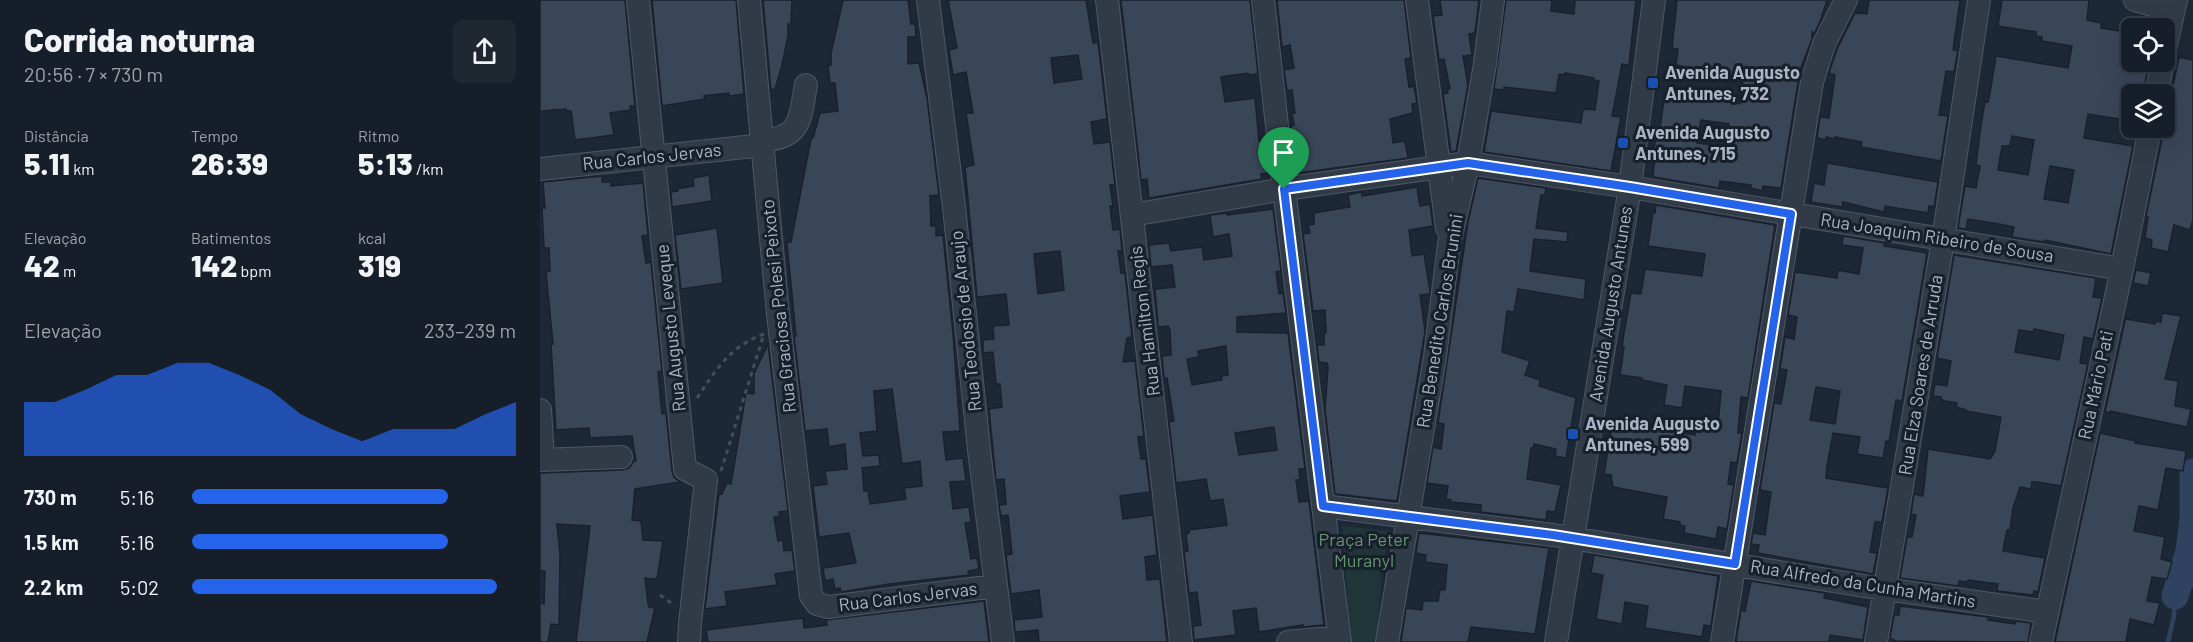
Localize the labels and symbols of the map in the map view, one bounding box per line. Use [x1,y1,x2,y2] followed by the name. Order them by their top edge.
[1665,61,1800,104] place label: Avenida Augusto Antunes, 732
[1646,76,1660,90] marker: Avenida Augusto Antunes, 732
[1635,121,1770,164] place label: Avenida Augusto Antunes, 715
[1258,127,1309,189] pin
[1616,136,1630,150] marker: Avenida Augusto Antunes, 715
[581,138,722,174] street label: Rua Carlos Jervas
[756,198,800,414] street label: Rua Graciosa Polesi Peixoto
[1584,204,1636,403] street label: Avenida Augusto Antunes
[1819,208,2055,266] street label: Rua Joaquim Ribeiro de Sousa
[1411,212,1467,429] street label: Rua Benedito Carlos Brunini
[945,230,985,413] street label: Rua Teodosio de Araujo
[650,243,690,413] street label: Rua Augusto Leveque
[1124,245,1164,397] street label: Rua Hamilton Regis
[1893,273,1947,477] street label: Rua Elza Soares de Arruda
[2073,328,2117,441] street label: Rua Mário Pati
[1585,412,1720,455] place label: Avenida Augusto Antunes, 599
[1566,427,1580,441] marker: Avenida Augusto Antunes, 599
[1319,528,1410,571] park label: Praça Peter Muranyl
[1749,554,1977,612] street label: Rua Alfredo da Cunha Martins
[837,577,978,615] street label: Rua Carlos Jervas

